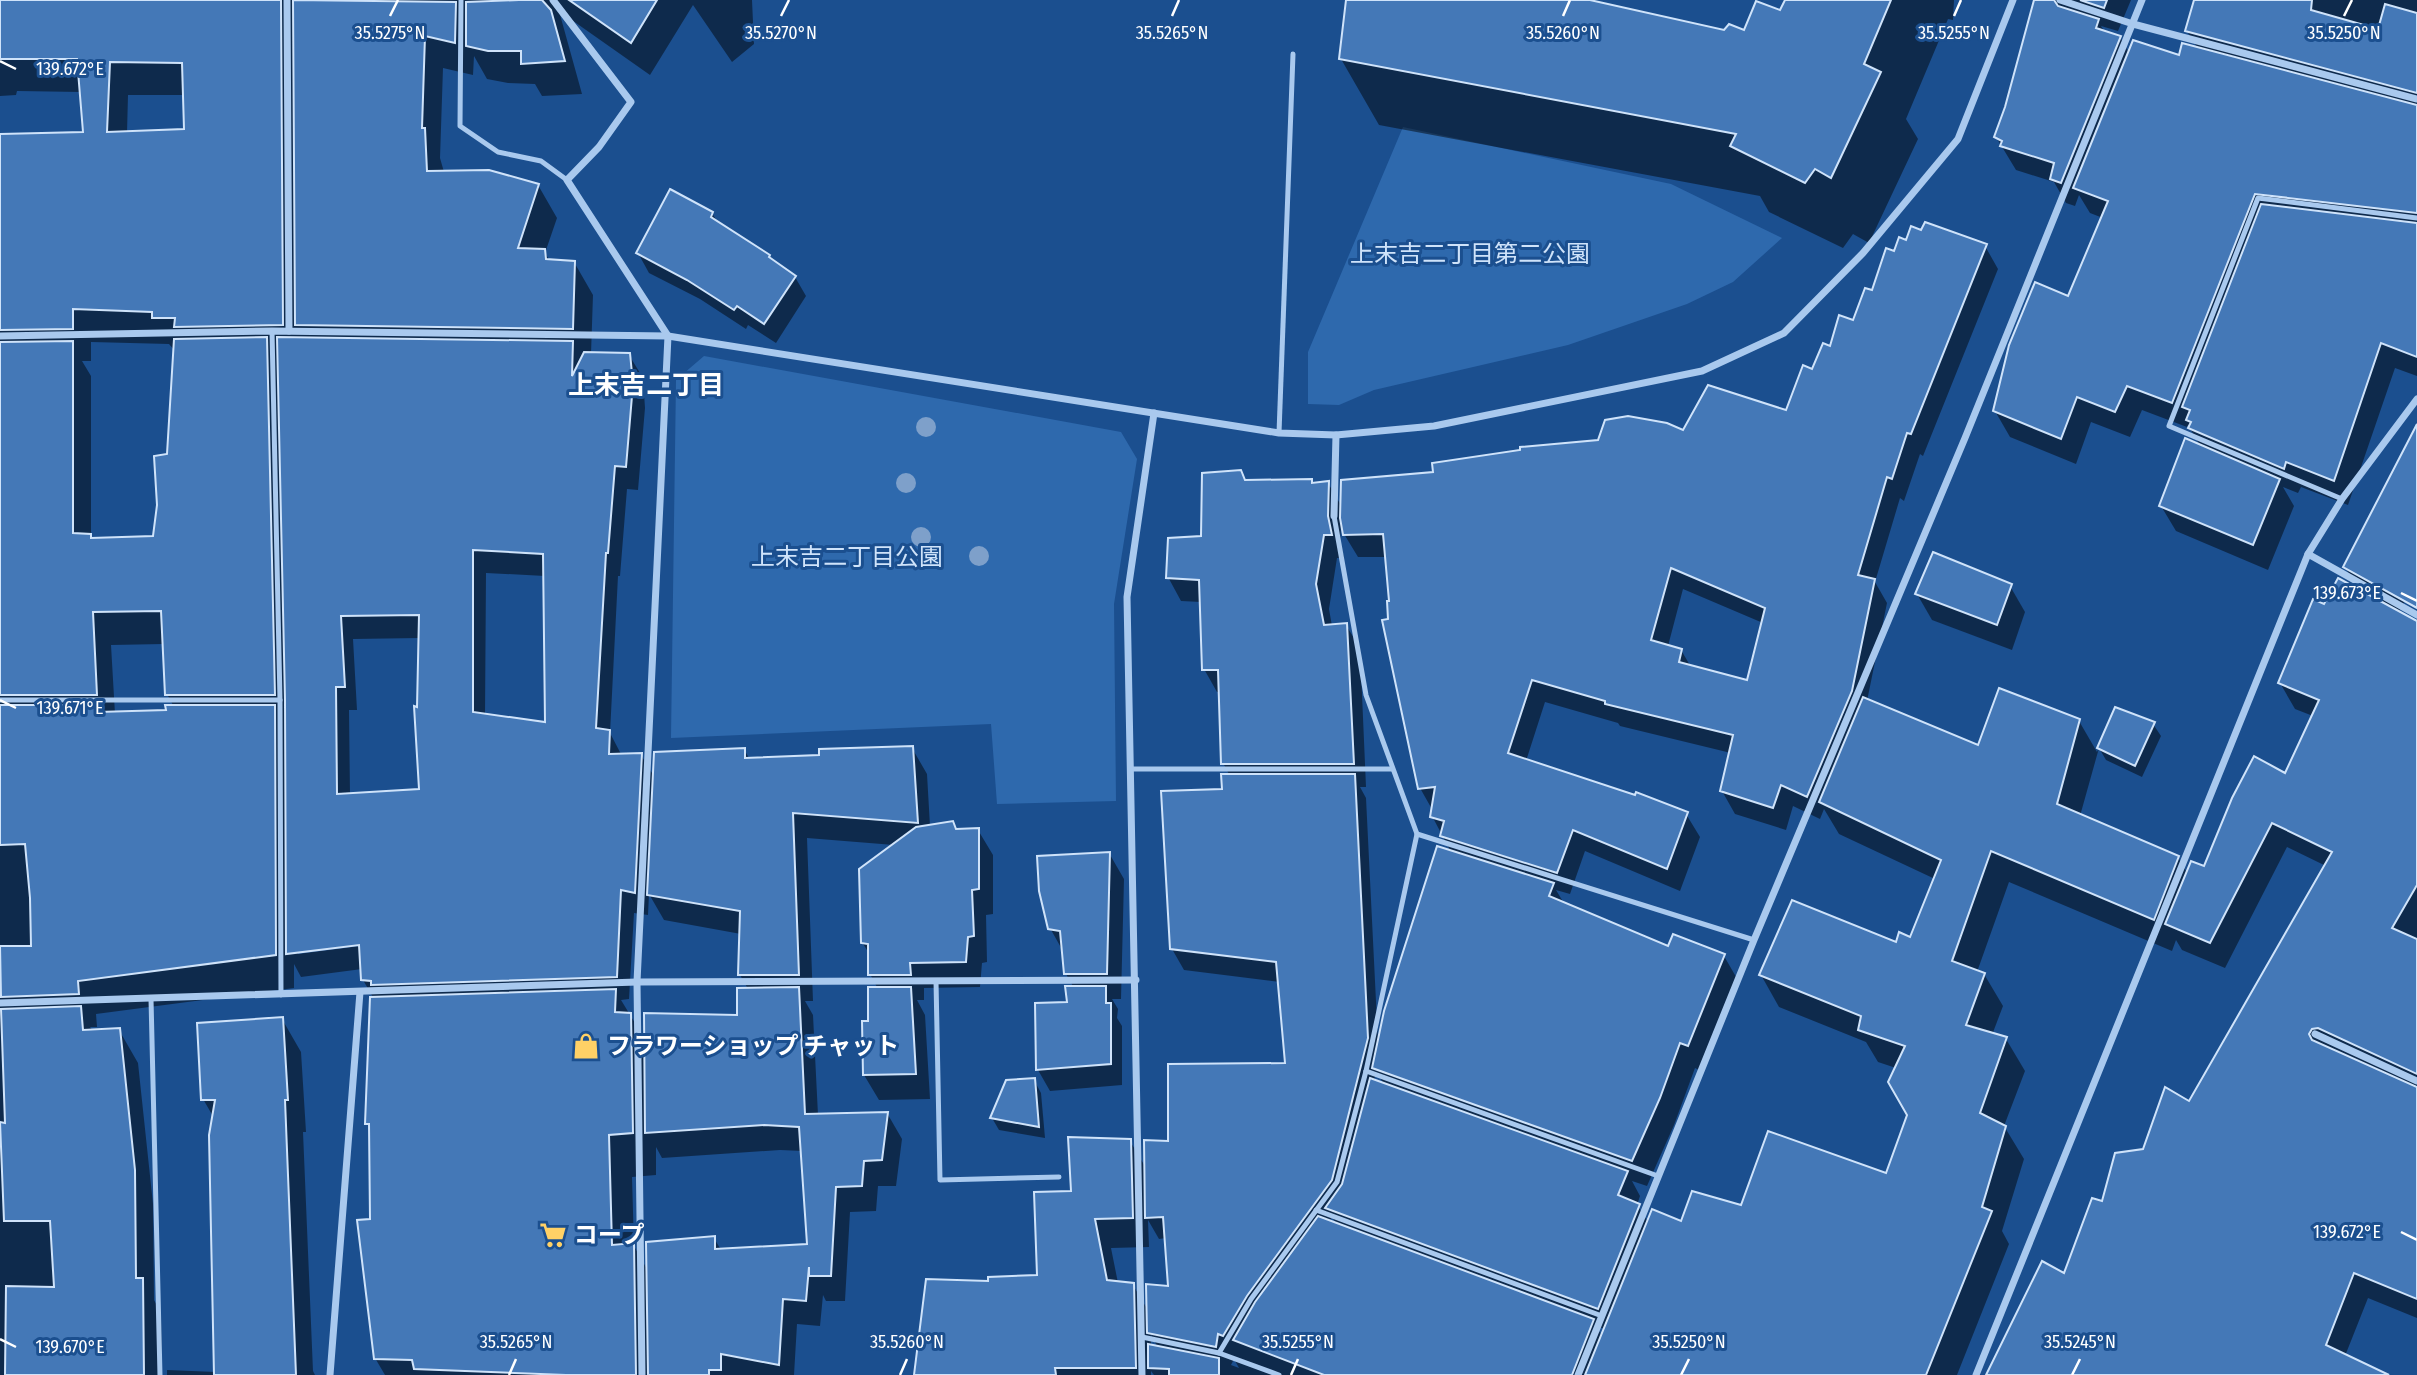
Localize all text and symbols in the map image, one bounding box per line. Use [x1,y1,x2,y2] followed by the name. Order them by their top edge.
[355,22,425,44] text: 35.5275°N
[745,22,817,44] text: 35.5270°N
[1136,22,1208,44] text: 35.5265°N
[1526,22,1600,44] text: 35.5260°N
[1918,22,1990,44] text: 35.5255°N
[2307,22,2381,44] text: 35.5250°N
[36,58,104,80] text: 139.672°E
[1350,240,1590,268] park label: 上末吉二丁目第二公園
[568,370,724,401] district label: 上末吉二丁目
[751,543,943,571] park label: 上末吉二丁目公園
[2313,582,2381,604] text: 139.673°E
[37,697,103,719] text: 139.671°E
[571,1031,601,1061] shop icon: フラワーショップ チャット
[607,1032,899,1060] place label: フラワーショップ チャット
[538,1220,568,1250] supermarket icon: コープ
[574,1221,645,1249] place label: コープ
[2313,1221,2381,1243] text: 139.672°E
[480,1331,552,1353] text: 35.5265°N
[870,1331,944,1353] text: 35.5260°N
[1262,1331,1334,1353] text: 35.5255°N
[1652,1331,1726,1353] text: 35.5250°N
[2044,1331,2116,1353] text: 35.5245°N
[35,1336,105,1358] text: 139.670°E

